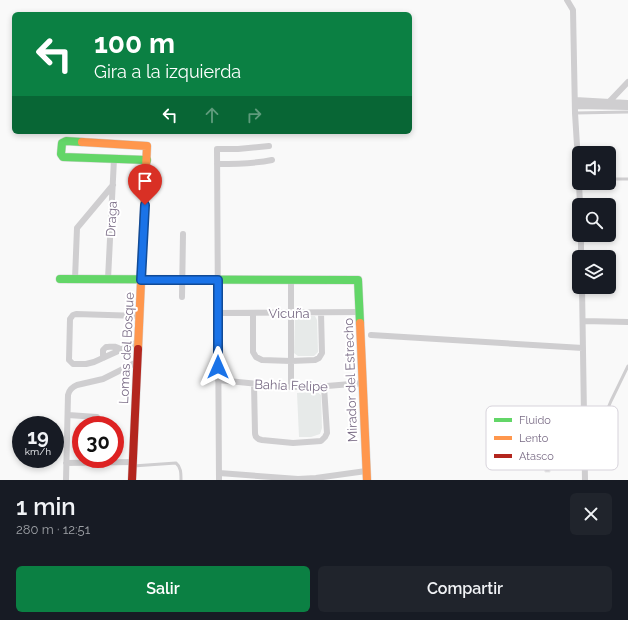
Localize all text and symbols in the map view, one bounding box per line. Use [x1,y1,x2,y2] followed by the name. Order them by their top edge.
[94,27,175,60] text: 100 m
[28,28,80,80] icon: left
[94,61,241,82] text: Gira a la izquierda
[159,104,181,126] icon: left
[201,104,223,126] icon: ahead
[243,104,265,126] icon: right
[572,146,616,294] map controls
[572,146,616,190] button: sound
[128,164,162,205] pin
[134,170,156,192] icon: arrive
[572,198,616,242] button: search
[103,201,120,237] street label: Draga
[572,250,616,294] button: layers
[116,291,137,404] street label: Lomas del Bosque
[268,306,310,321] street label: Vicuña
[341,317,360,442] street label: Mirador del Estrecho
[197,346,239,388] position arrow
[254,377,328,394] street label: Bahía Felipe
[486,406,618,470] legend
[519,414,551,427] text: Fluido
[72,416,124,468] speed limit sign: 30
[27,425,49,449] text: 19
[519,432,549,445] text: Lento
[25,446,51,457] text: km/h
[519,450,554,463] text: Atasco
[16,492,76,521] text: 1 min
[570,493,612,535] button: close
[16,522,90,537] text: 280 m · 12:51
[16,566,310,612] button: Salir
[318,566,612,612] button: Compartir

